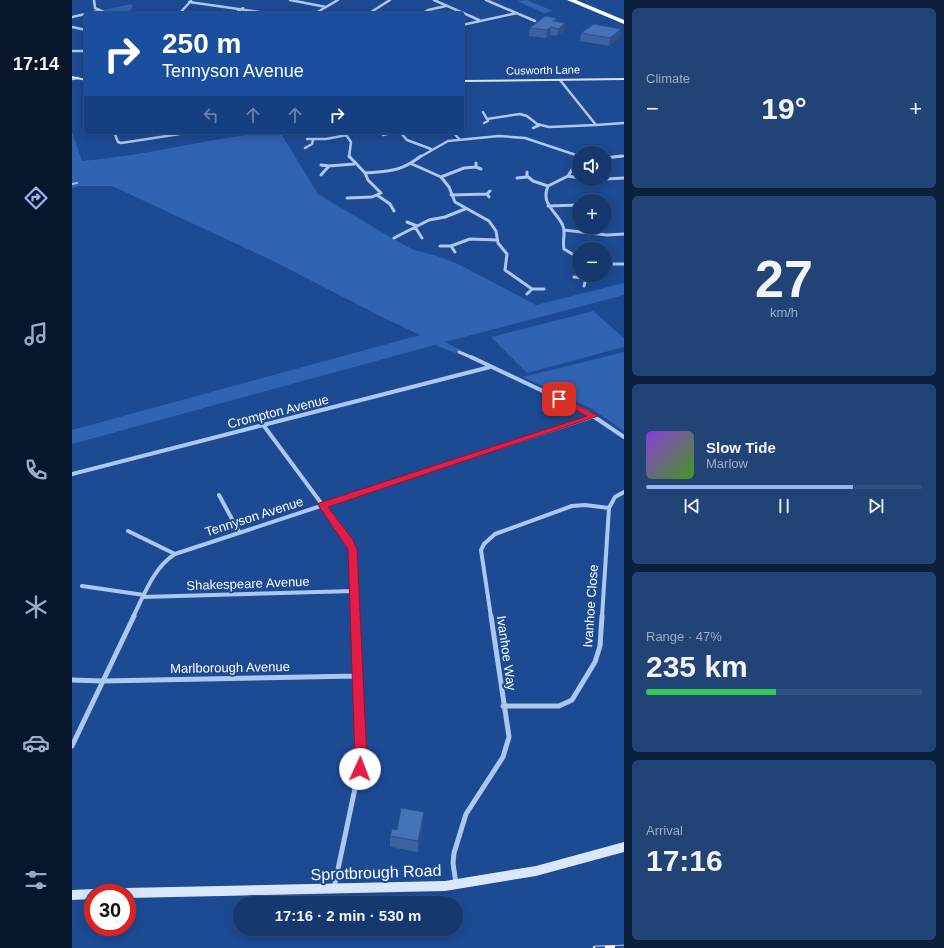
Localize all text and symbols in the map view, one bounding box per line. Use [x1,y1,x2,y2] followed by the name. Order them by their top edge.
[96,28,148,80] icon: right
[162,28,241,59] text: 250 m
[13,54,59,74] text: 17:14
[162,61,304,81] text: Tennyson Avenue
[506,63,580,77] street label: Cusworth Lane
[646,71,690,86] text: Climate
[761,92,807,125] text: 19°
[646,96,659,121] text: −
[909,96,922,121] text: +
[200,104,222,126] icon: left
[242,104,264,126] icon: ahead
[284,104,306,126] icon: ahead
[326,104,348,126] icon: right
[572,146,612,282] map controls
[572,146,612,186] button: sound
[22,184,50,212] icon: directions
[572,194,612,234] button: +
[572,242,612,282] button: −
[755,250,813,308] text: 27
[770,305,798,320] text: km/h
[22,320,50,348] icon: music
[542,382,576,416] pin
[548,388,570,410] icon: arrive
[226,392,330,431] street label: Crompton Avenue
[706,439,776,456] text: Slow Tide
[22,456,50,484] icon: phone
[706,456,748,471] text: Marlow
[203,494,305,539] street label: Tennyson Avenue
[681,495,703,517] icon: previous
[773,495,795,517] icon: pause
[865,495,887,517] icon: next
[580,564,601,648] street label: Ivanhoe Close
[186,574,310,593] street label: Shakespeare Avenue
[22,593,50,621] icon: climate
[494,615,519,692] street label: Ivanhoe Way
[646,629,722,644] text: Range · 47%
[646,650,748,683] text: 235 km
[170,659,290,676] street label: Marlborough Avenue
[22,729,50,757] icon: car
[339,748,381,790] position arrow
[646,823,683,838] text: Arrival
[646,844,723,877] text: 17:16
[310,862,442,883] street label: Sprotbrough Road
[22,866,50,894] icon: filters
[84,884,136,936] speed limit sign: 30
[275,907,421,924] text: 17:16 · 2 min · 530 m

